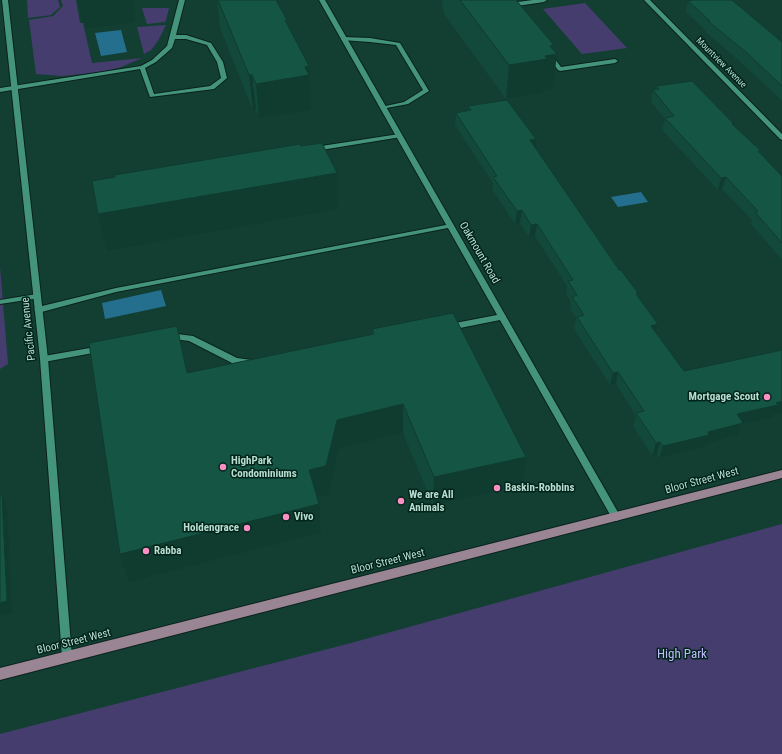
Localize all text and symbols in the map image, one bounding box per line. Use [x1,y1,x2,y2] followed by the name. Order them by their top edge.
[694,36,748,90] street label: Mountview Avenue
[456,220,502,286] street label: Oakmount Road
[19,297,39,361] street label: Pacific Avenue
[689,390,759,404] place label: Mortgage Scout
[762,392,772,402] marker: Mortgage Scout
[231,454,297,480] place label: HighPark Condominiums
[218,462,228,472] marker: HighPark Condominiums
[664,465,740,497] street label: Bloor Street West
[505,481,574,495] place label: Baskin-Robbins
[492,483,502,493] marker: Baskin-Robbins
[409,488,454,514] place label: We are All Animals
[396,496,406,506] marker: We are All Animals
[294,510,313,524] place label: Vivo
[281,512,291,522] marker: Vivo
[183,521,239,535] place label: Holdengrace
[242,523,252,533] marker: Holdengrace
[154,544,181,558] place label: Rabba
[141,546,151,556] marker: Rabba
[350,546,426,578] street label: Bloor Street West
[36,626,112,658] street label: Bloor Street West
[657,647,707,663] park label: High Park

